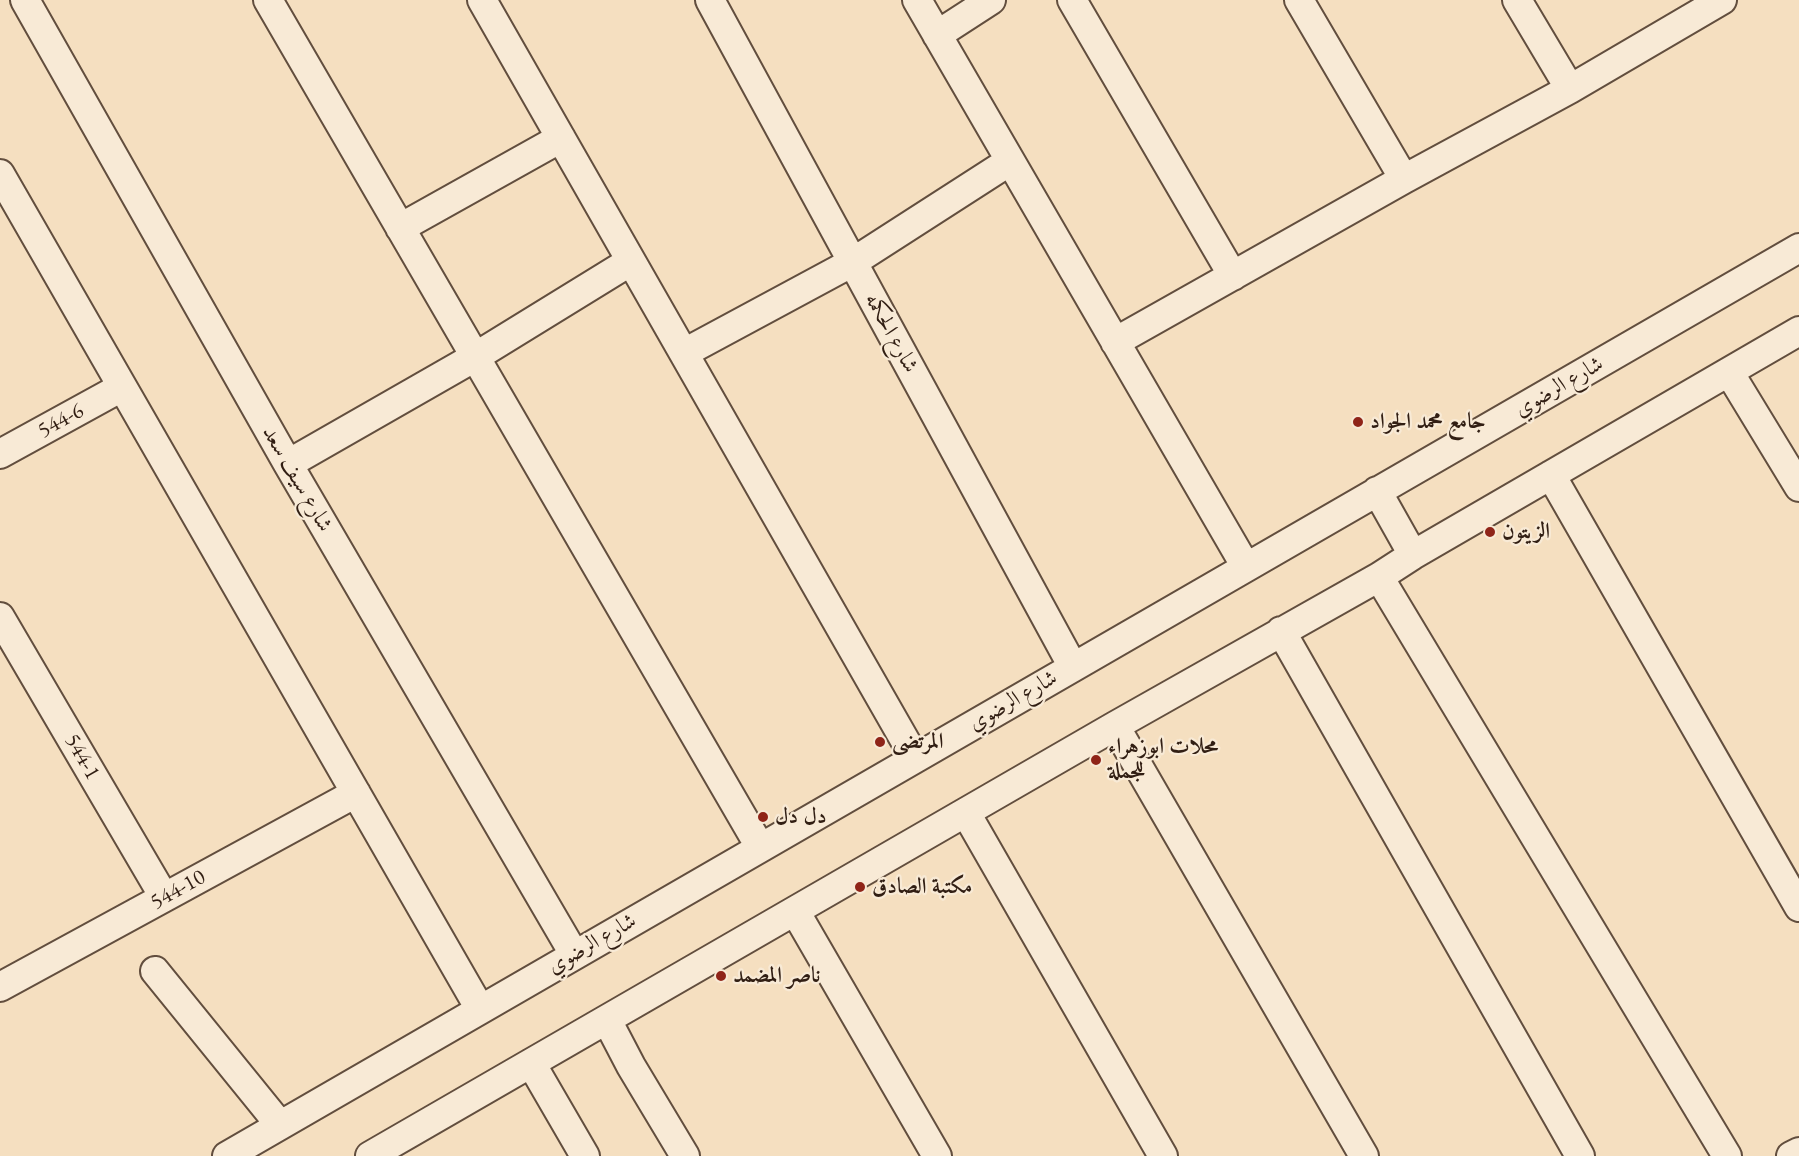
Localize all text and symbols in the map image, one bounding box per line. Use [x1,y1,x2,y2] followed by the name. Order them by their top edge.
[858,289,924,377] street label: شارع الحكمه
[1510,351,1608,423] street label: شارع الرضوي
[33,398,89,444] street label: 544-6
[1370,409,1486,435] place label: جامع محمد الجواد
[1351,415,1365,429] marker: جامع محمد الجواد
[256,421,338,537] street label: شارع سيف سعد
[1502,519,1550,545] place label: الزيتون
[1483,525,1497,539] marker: الزيتون
[964,665,1062,737] street label: شارع الرضوي
[59,729,105,785] street label: 544-1
[892,729,944,755] place label: المرتضى
[1108,734,1218,786] place label: محلات ابوزهراء للجملة
[873,735,887,749] marker: المرتضى
[1089,753,1103,767] marker: محلات ابوزهراء للجملة
[775,804,827,830] place label: دل دل
[756,810,770,824] marker: دل دل
[146,864,210,916] street label: 544-10
[872,874,972,900] place label: مكتبة الصادق
[853,880,867,894] marker: مكتبة الصادق
[543,908,641,980] street label: شارع الرضوي
[733,963,820,989] place label: ناصر المضمد
[714,969,728,983] marker: ناصر المضمد

